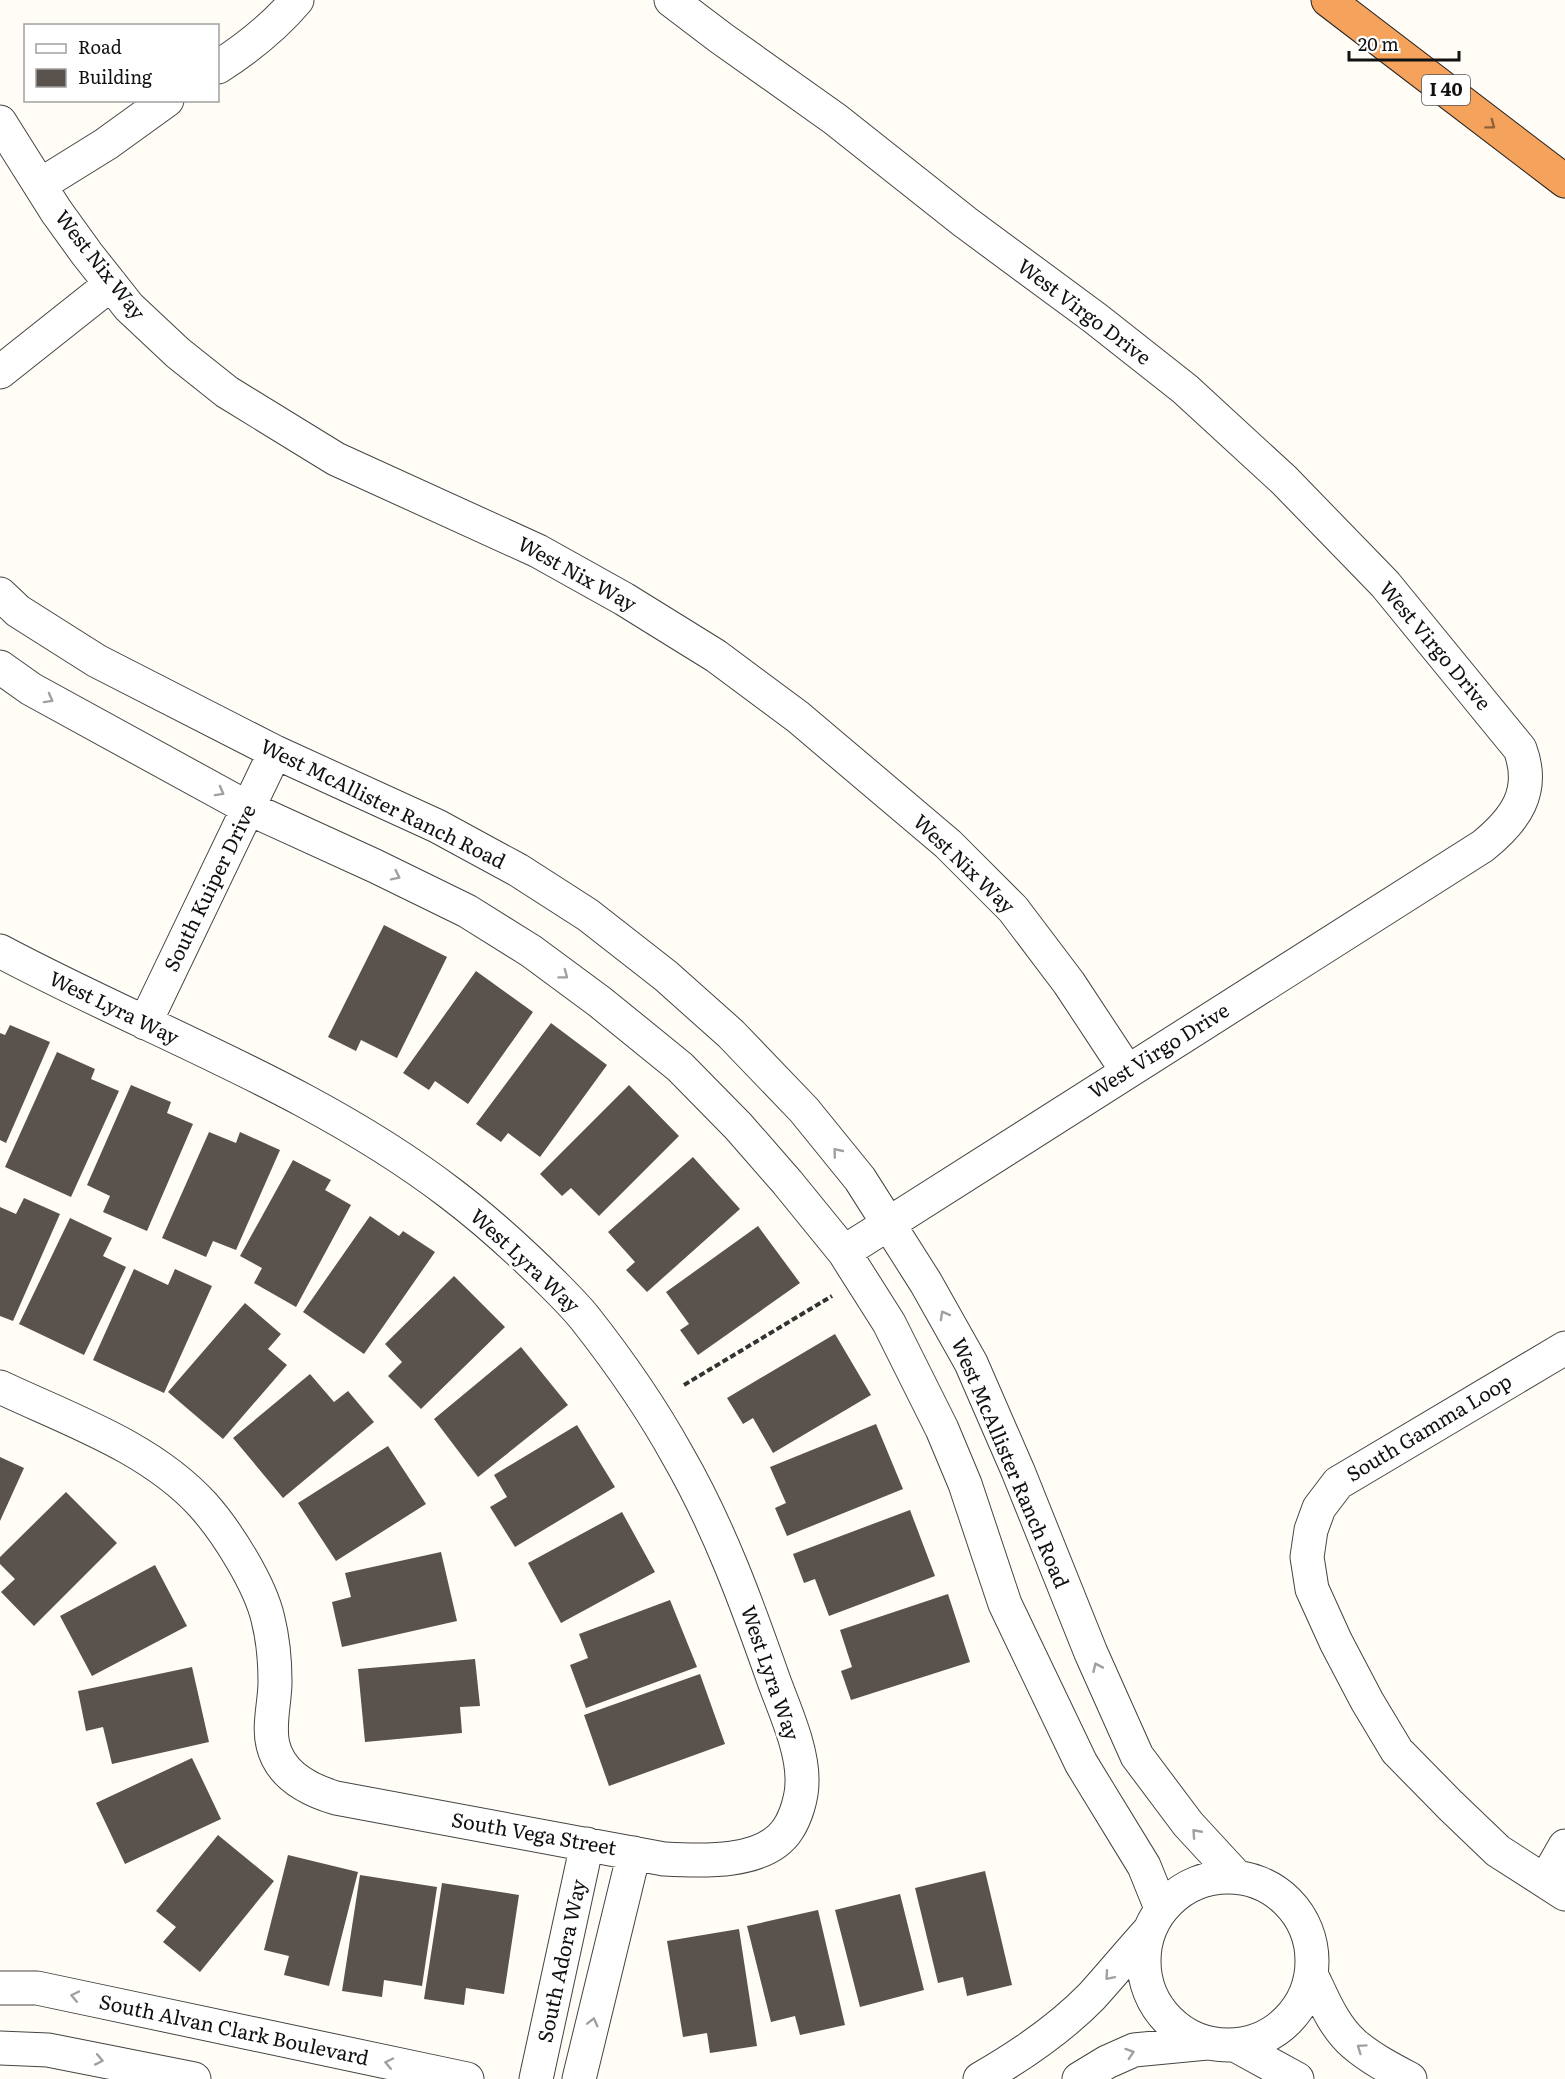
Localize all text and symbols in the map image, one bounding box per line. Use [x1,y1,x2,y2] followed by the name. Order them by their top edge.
[24,24,219,102] legend
[1349,24,1458,62] scale bar
[1358,30,1399,57] text: 20 m
[78,33,122,60] text: Road
[78,63,153,90] text: Building
[1422,75,1470,105] road number: I 40
[1485,117,1496,128] one-way arrow
[49,203,154,325] street label: West Nix Way
[1012,250,1158,371] street label: West Virgo Drive
[513,527,643,618] street label: West Nix Way
[1373,574,1500,716] street label: West Virgo Drive
[43,692,53,703] one-way arrow
[256,730,512,875] street label: West McAllister Ranch Road
[214,785,224,796] one-way arrow
[155,798,262,976] street label: South Kuiper Drive
[908,806,1024,919] street label: West Nix Way
[390,869,401,880] one-way arrow
[45,962,185,1051] street label: West Lyra Way
[557,968,568,979] one-way arrow
[1082,994,1234,1105] street label: West Virgo Drive
[834,1148,845,1159] one-way arrow
[465,1200,588,1319] street label: West Lyra Way
[940,1311,951,1321] one-way arrow
[945,1332,1078,1592] street label: West McAllister Ranch Road
[1340,1365,1516,1488] street label: South Gamma Loop
[735,1601,809,1744] street label: West Lyra Way
[1092,1662,1104,1673] one-way arrow
[449,1803,619,1861] street label: South Vega Street
[1192,1829,1203,1840] one-way arrow
[528,1876,592,2045] street label: South Adora Way
[1105,1969,1116,1980] one-way arrow
[97,1985,372,2071] street label: South Alvan Clark Boulevard
[70,1990,80,2003] one-way arrow
[586,2017,599,2027] one-way arrow
[1356,2044,1367,2055] one-way arrow
[1125,2047,1135,2060] one-way arrow
[94,2053,104,2066] one-way arrow
[384,2057,394,2070] one-way arrow

